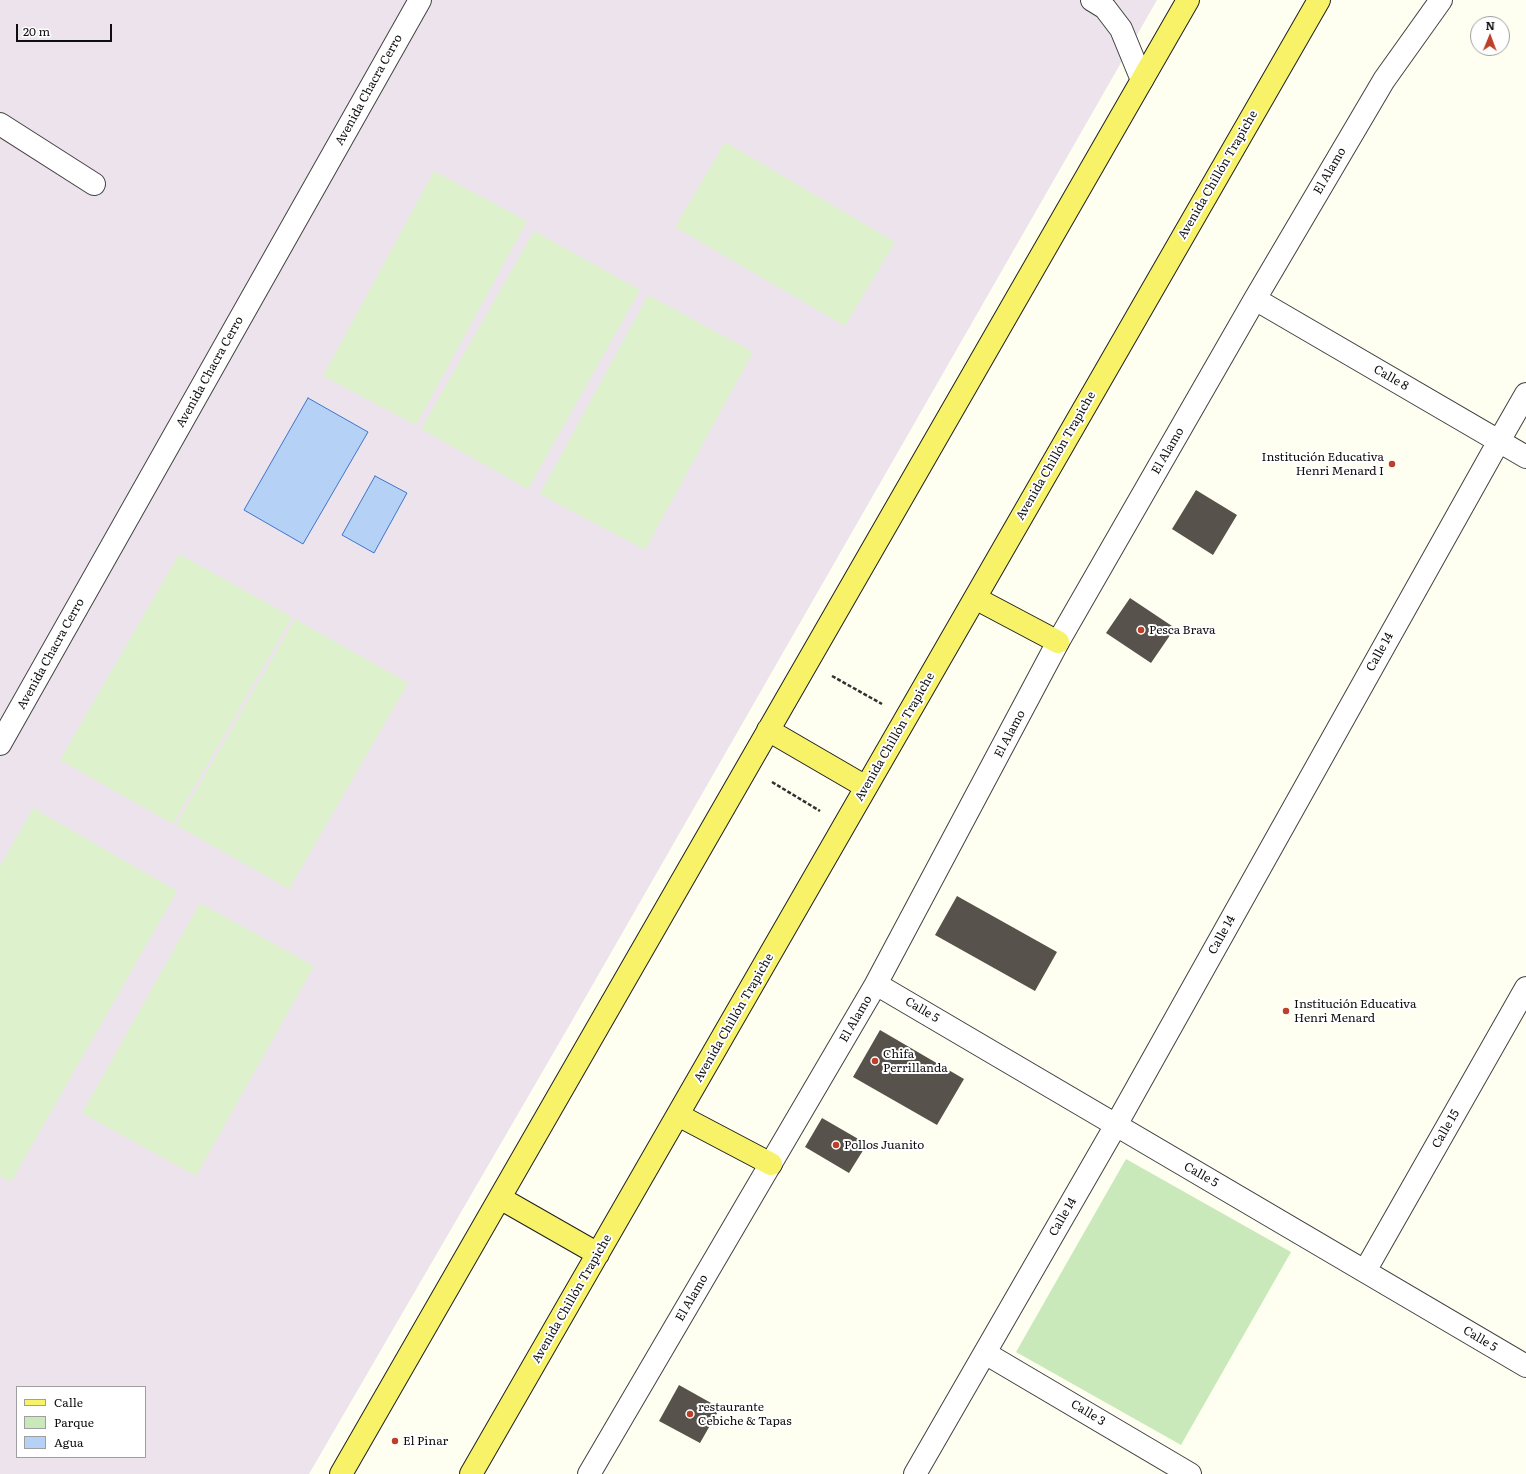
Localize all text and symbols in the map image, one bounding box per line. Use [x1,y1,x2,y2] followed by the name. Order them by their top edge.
[18,16,114,42] scale bar
[1470,16,1510,56] north arrow
[1485,17,1495,33] text: N
[23,22,50,40] text: 20 m
[332,32,406,148] street label: Avenida Chacra Cerro
[1175,108,1261,242] street label: Avenida Chillón Trapiche
[1311,145,1349,197] street label: El Alamo
[173,314,247,430] street label: Avenida Chacra Cerro
[1371,362,1411,394] street label: Calle 8
[1013,389,1099,523] street label: Avenida Chillón Trapiche
[1149,425,1187,477] street label: El Alamo
[1262,450,1384,478] place label: Institución Educativa Henri Menard I
[1387,459,1397,469] marker: Institución Educativa Henri Menard I
[14,596,88,712] street label: Avenida Chacra Cerro
[1149,623,1216,637] place label: Pesca Brava
[1136,625,1146,635] marker: Pesca Brava
[1363,630,1397,674] street label: Calle 14
[852,670,938,804] street label: Avenida Chillón Trapiche
[991,708,1029,760] street label: El Alamo
[1205,913,1239,957] street label: Calle 14
[691,951,777,1085] street label: Avenida Chillón Trapiche
[837,993,875,1045] street label: El Alamo
[902,994,942,1026] street label: Calle 5
[1294,997,1416,1025] place label: Institución Educativa Henri Menard
[1281,1006,1291,1016] marker: Institución Educativa Henri Menard
[883,1047,948,1075] place label: Chifa Perrillanda
[870,1056,880,1066] marker: Chifa Perrillanda
[1429,1107,1463,1151] street label: Calle 15
[844,1138,924,1152] place label: Pollos Juanito
[831,1140,841,1150] marker: Pollos Juanito
[1181,1159,1221,1191] street label: Calle 5
[1046,1195,1080,1239] street label: Calle 14
[529,1232,615,1366] street label: Avenida Chillón Trapiche
[673,1272,711,1324] street label: El Alamo
[1460,1323,1500,1355] street label: Calle 5
[16,1386,146,1458] legend
[54,1393,83,1411] text: Calle
[1068,1397,1108,1429] street label: Calle 3
[698,1400,792,1428] place label: restaurante Cebiche & Tapas
[685,1409,695,1419] marker: restaurante Cebiche & Tapas
[54,1413,94,1431] text: Parque
[54,1433,84,1451] text: Agua
[403,1434,448,1448] place label: El Pinar
[390,1436,400,1446] marker: El Pinar

